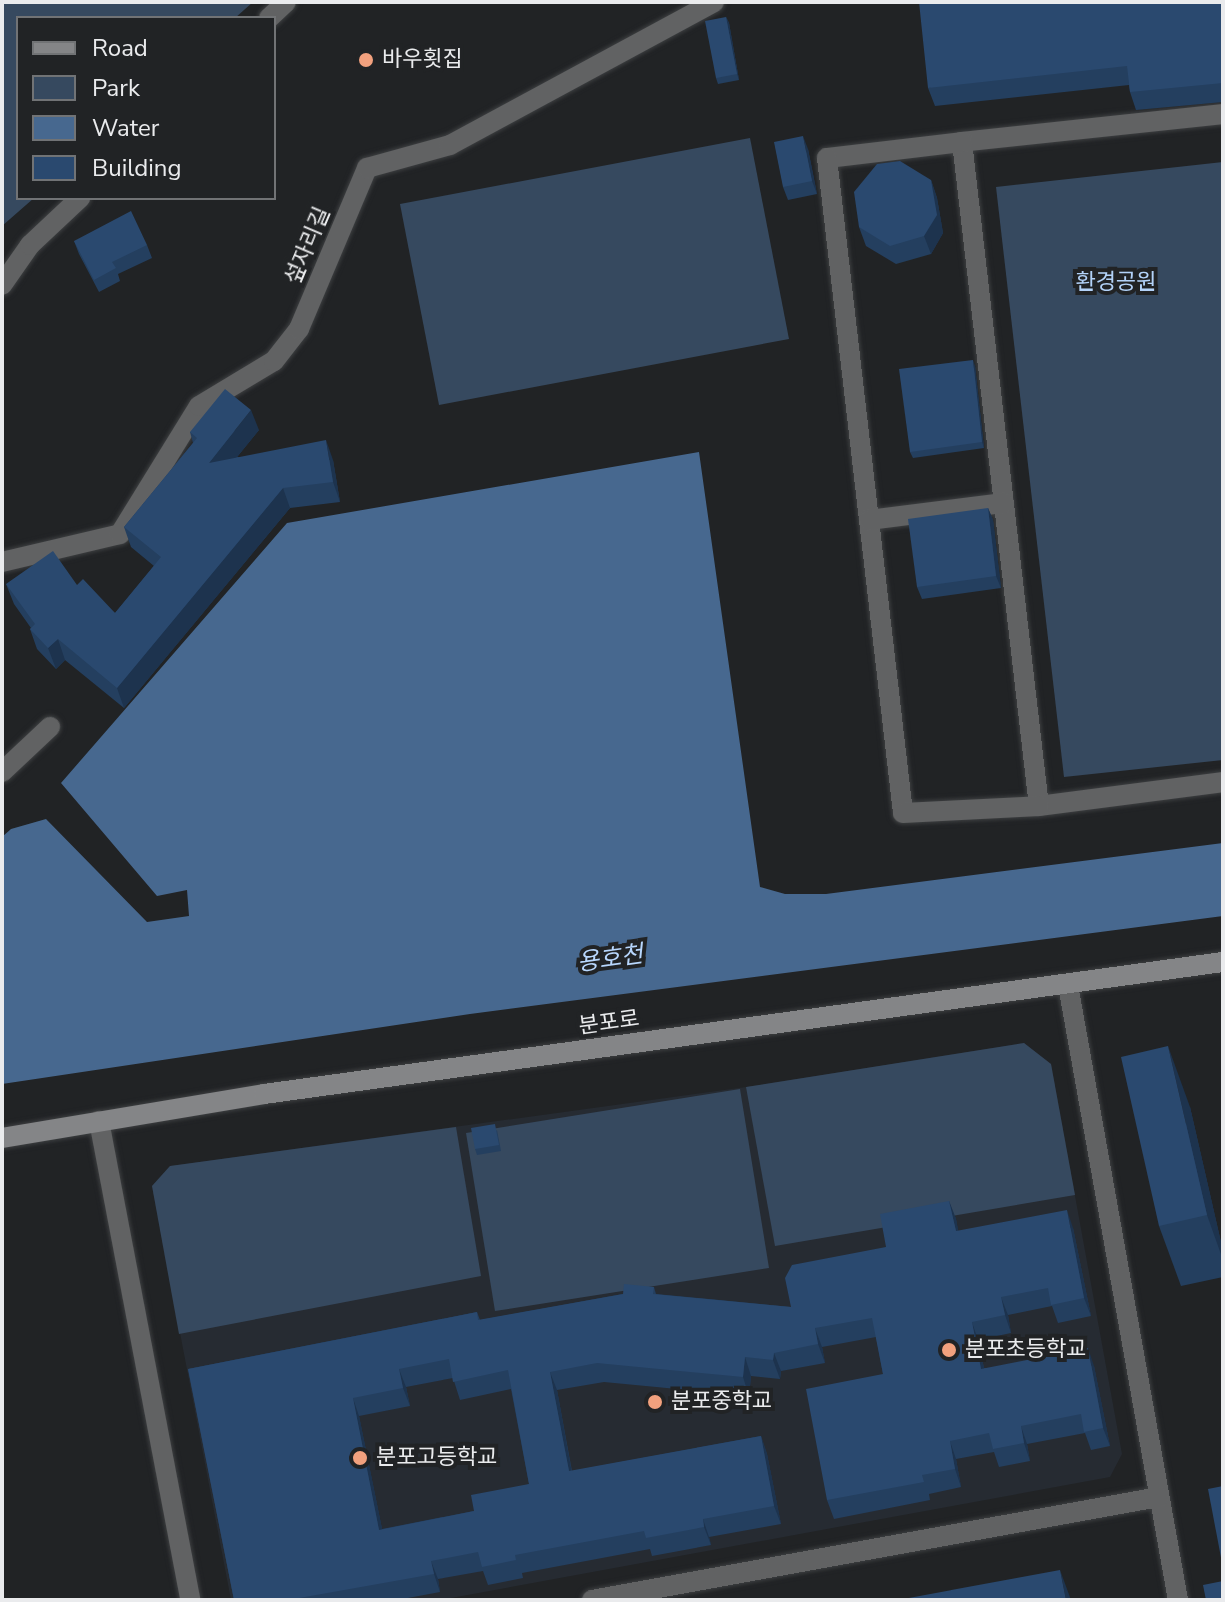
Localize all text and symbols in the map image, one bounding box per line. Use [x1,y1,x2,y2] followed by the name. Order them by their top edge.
[16,16,276,200] legend
[92,32,148,64] text: Road
[382,47,463,73] place label: 바우횟집
[357,51,375,69] marker: 바우횟집
[92,72,140,104] text: Park
[92,112,159,144] text: Water
[92,152,182,184] text: Building
[280,204,336,288] street label: 섶자리길
[1076,270,1156,296] park label: 환경공원
[575,940,645,978] water label: 용호천
[577,1006,641,1040] street label: 분포로
[965,1337,1086,1363] place label: 분포초등학교
[940,1341,958,1359] marker: 분포초등학교
[671,1389,772,1415] place label: 분포중학교
[646,1393,664,1411] marker: 분포중학교
[376,1445,497,1471] place label: 분포고등학교
[351,1449,369,1467] marker: 분포고등학교

